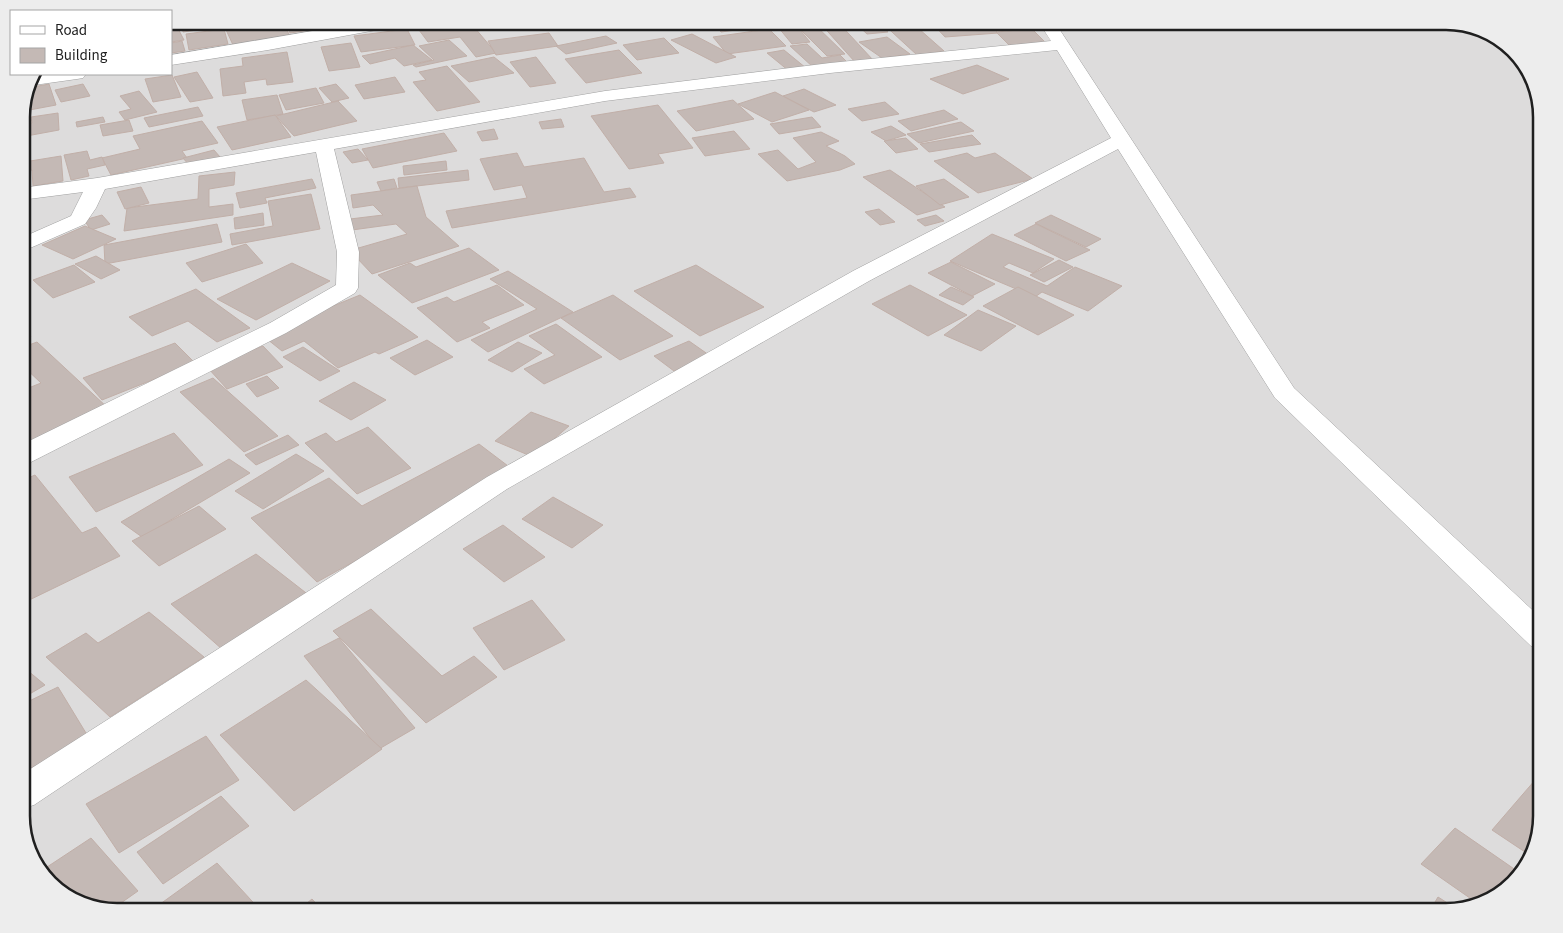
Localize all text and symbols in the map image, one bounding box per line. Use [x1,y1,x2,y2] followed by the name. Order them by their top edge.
[10,10,172,75] legend
[55,20,87,41] text: Road
[55,45,108,66] text: Building

